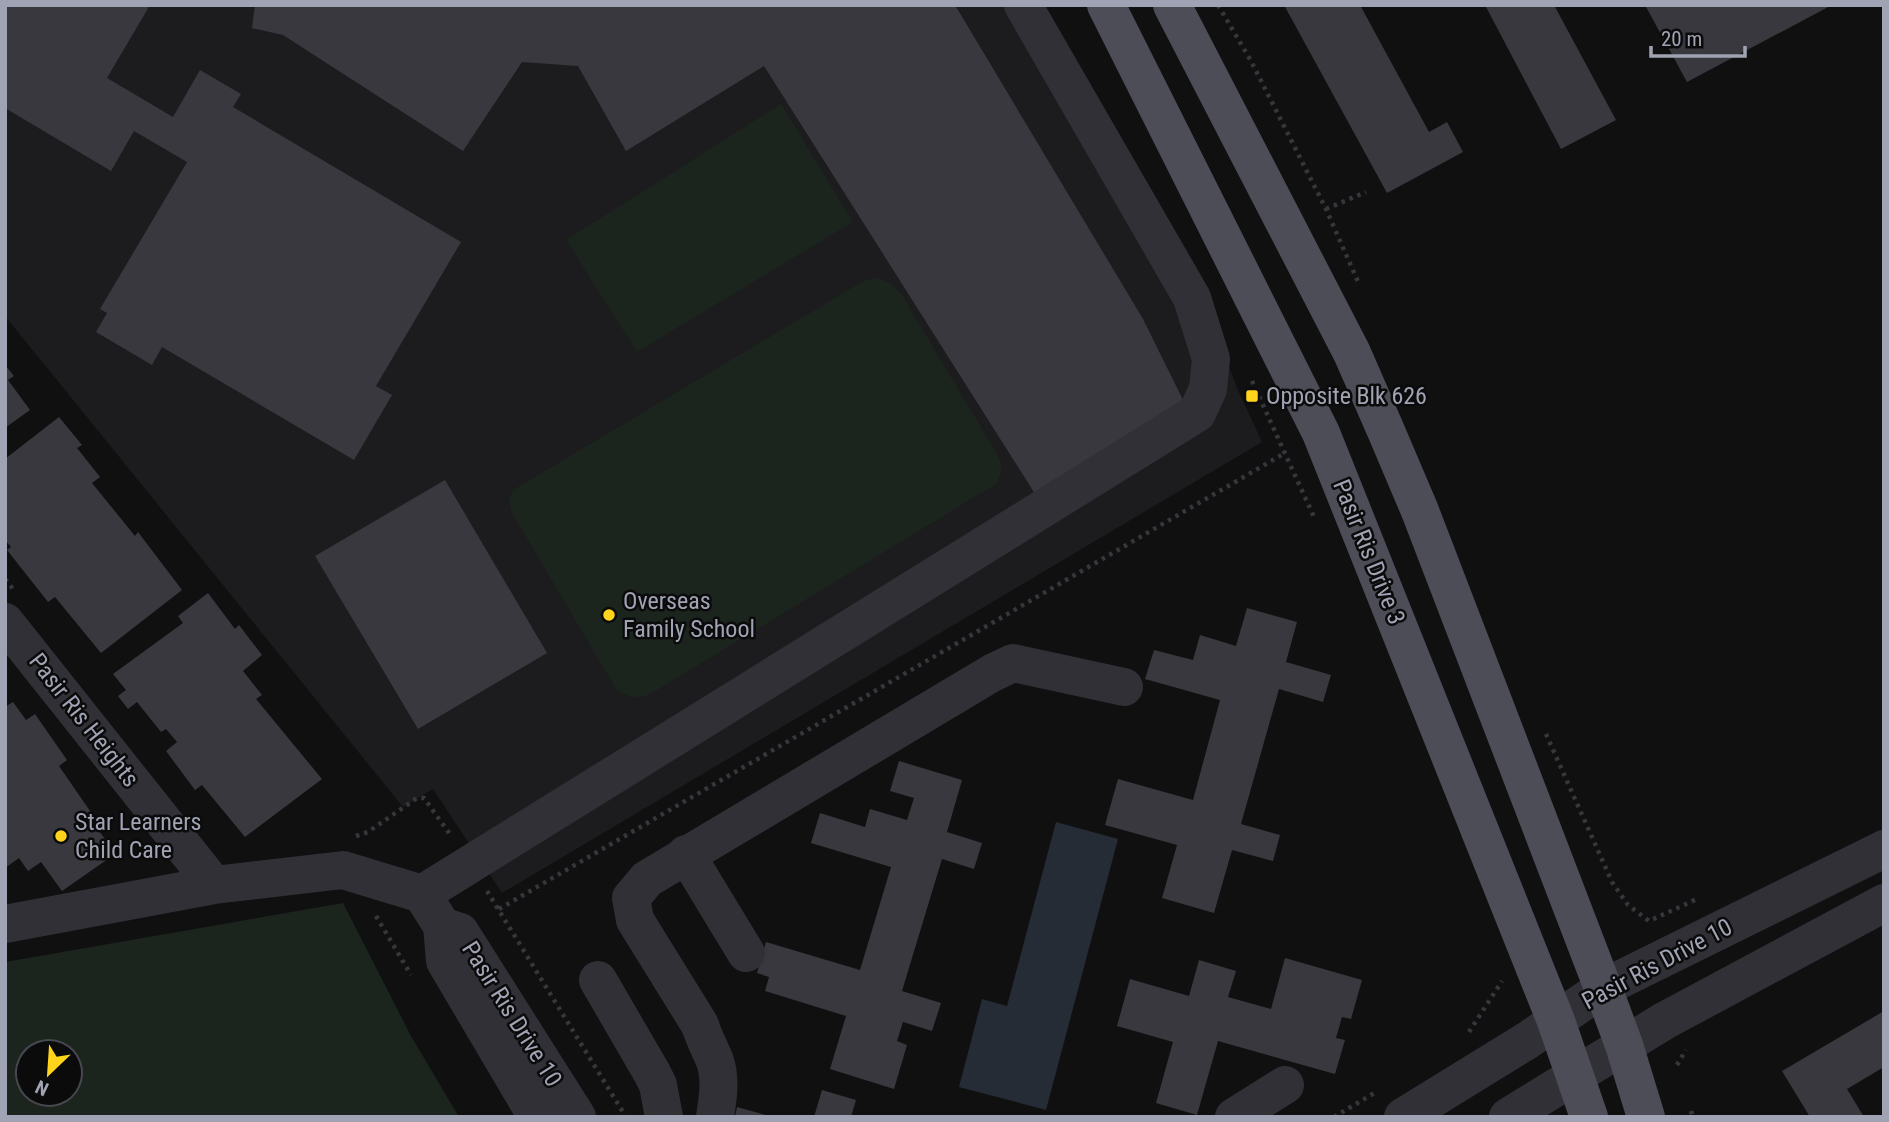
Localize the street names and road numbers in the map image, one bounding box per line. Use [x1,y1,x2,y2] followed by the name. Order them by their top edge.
[1327,475,1411,629] street label: Pasir Ris Drive 3
[23,648,145,792] street label: Pasir Ris Heights
[1577,913,1737,1015] street label: Pasir Ris Drive 10
[456,936,568,1092] street label: Pasir Ris Drive 10

